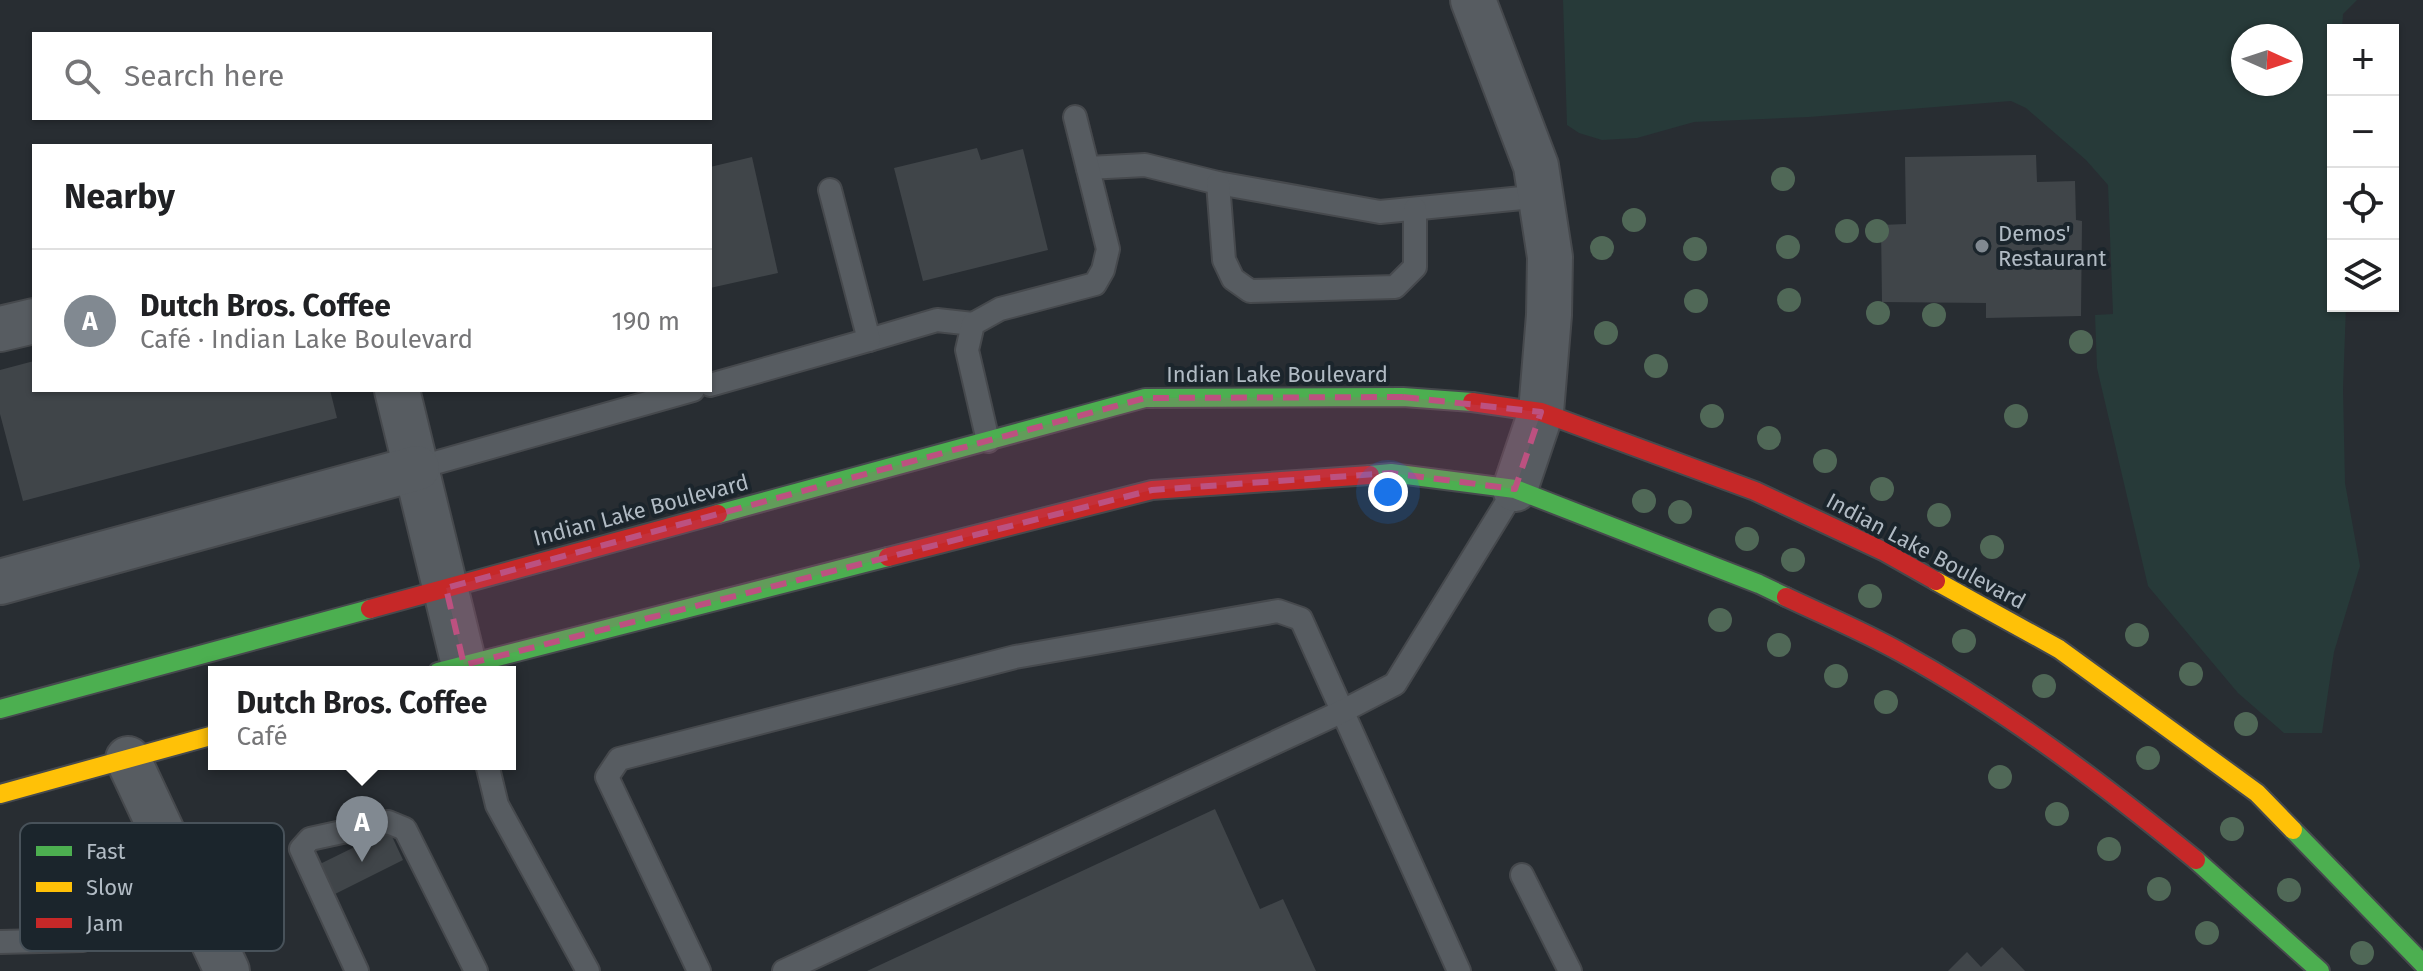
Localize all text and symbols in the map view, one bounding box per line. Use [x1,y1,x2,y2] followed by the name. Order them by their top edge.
[2231,24,2303,96] north arrow
[2327,24,2399,312] map controls
[2327,24,2399,96] button: +
[32,32,712,120] search box
[60,54,104,98] icon: search
[124,58,284,94] text: Search here
[2327,96,2399,168] button: −
[2327,168,2399,240] button: locate
[64,176,175,217] text: Nearby
[1998,220,2106,272] place label: Demos' Restaurant
[1973,237,1991,255] marker: Demos' Restaurant
[2327,240,2399,312] button: layers
[140,288,391,324] text: Dutch Bros. Coffee
[82,306,98,337] text: A
[611,306,680,337] text: 190 m
[140,324,473,355] text: Café · Indian Lake Boulevard
[1166,361,1388,388] street label: Indian Lake Boulevard
[530,468,752,552] street label: Indian Lake Boulevard
[1368,472,1408,512] your location
[1822,487,2030,615] street label: Indian Lake Boulevard
[208,666,516,770] popup
[237,685,487,721] text: Dutch Bros. Coffee
[237,721,288,752] text: Café
[336,796,388,862] pin: A
[20,823,284,951] legend
[86,838,126,865] text: Fast
[86,874,133,901] text: Slow
[86,910,124,937] text: Jam

